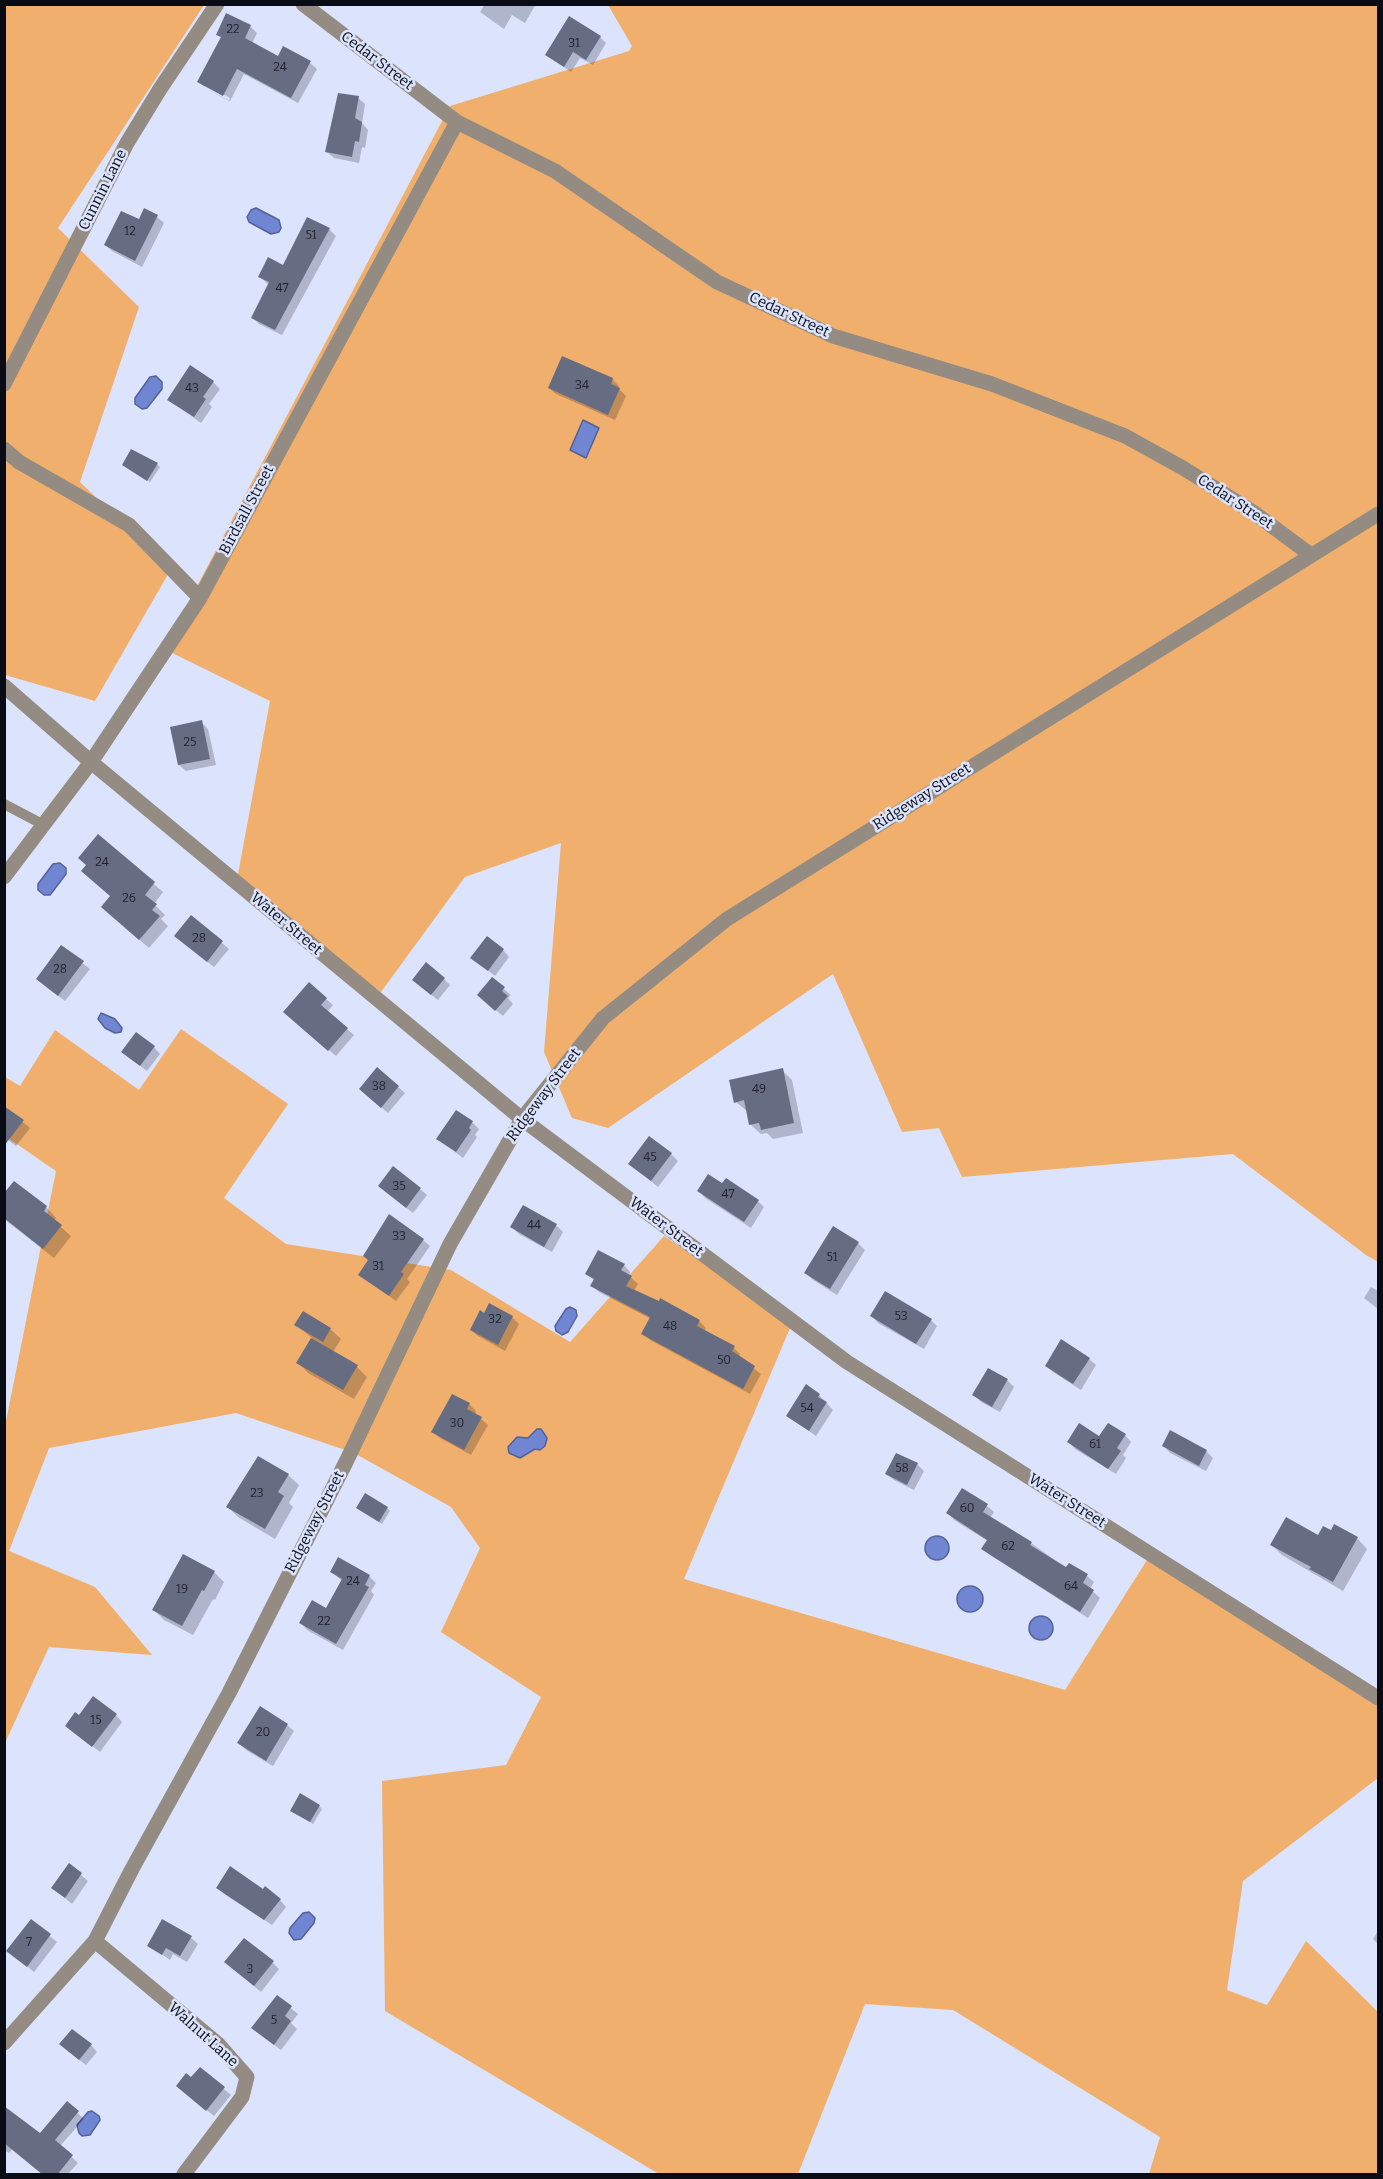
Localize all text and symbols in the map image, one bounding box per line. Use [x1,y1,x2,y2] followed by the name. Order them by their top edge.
[226,23,240,37] house number: 22
[337,28,417,94] street label: Cedar Street
[568,37,580,51] house number: 31
[273,61,287,75] house number: 24
[75,146,131,234] street label: Cunnin Lane
[124,225,136,239] house number: 12
[305,229,317,243] house number: 51
[276,282,288,296] house number: 47
[746,289,832,341] street label: Cedar Street
[575,379,589,393] house number: 34
[185,382,199,396] house number: 43
[216,462,278,558] street label: Birdsall Street
[1194,471,1276,533] street label: Cedar Street
[184,736,196,750] house number: 25
[870,760,974,834] street label: Ridgeway Street
[95,856,109,870] house number: 24
[247,889,325,959] street label: Water Street
[122,892,136,906] house number: 26
[192,932,206,946] house number: 28
[53,963,67,977] house number: 28
[503,1045,585,1145] street label: Ridgeway Street
[372,1080,386,1094] house number: 38
[752,1083,766,1097] house number: 49
[643,1151,657,1165] house number: 45
[392,1180,406,1194] house number: 35
[722,1188,734,1202] house number: 47
[626,1193,706,1261] street label: Water Street
[527,1219,541,1233] house number: 44
[392,1230,406,1244] house number: 33
[826,1251,838,1265] house number: 51
[372,1260,384,1274] house number: 31
[895,1310,907,1324] house number: 53
[488,1313,502,1327] house number: 32
[663,1320,677,1334] house number: 48
[717,1354,731,1368] house number: 50
[800,1402,814,1416] house number: 54
[450,1417,464,1431] house number: 30
[1089,1438,1101,1452] house number: 61
[895,1462,909,1476] house number: 58
[282,1468,348,1576] street label: Ridgeway Street
[1025,1470,1109,1532] street label: Water Street
[250,1487,264,1501] house number: 23
[960,1502,974,1516] house number: 60
[1001,1540,1015,1554] house number: 62
[346,1575,360,1589] house number: 24
[1064,1580,1078,1594] house number: 64
[176,1583,188,1597] house number: 19
[317,1615,331,1629] house number: 22
[90,1714,102,1728] house number: 15
[256,1726,270,1740] house number: 20
[26,1936,32,1950] house number: 7
[247,1963,253,1977] house number: 3
[164,1999,242,2071] street label: Walnut Lane
[271,2014,277,2028] house number: 5

